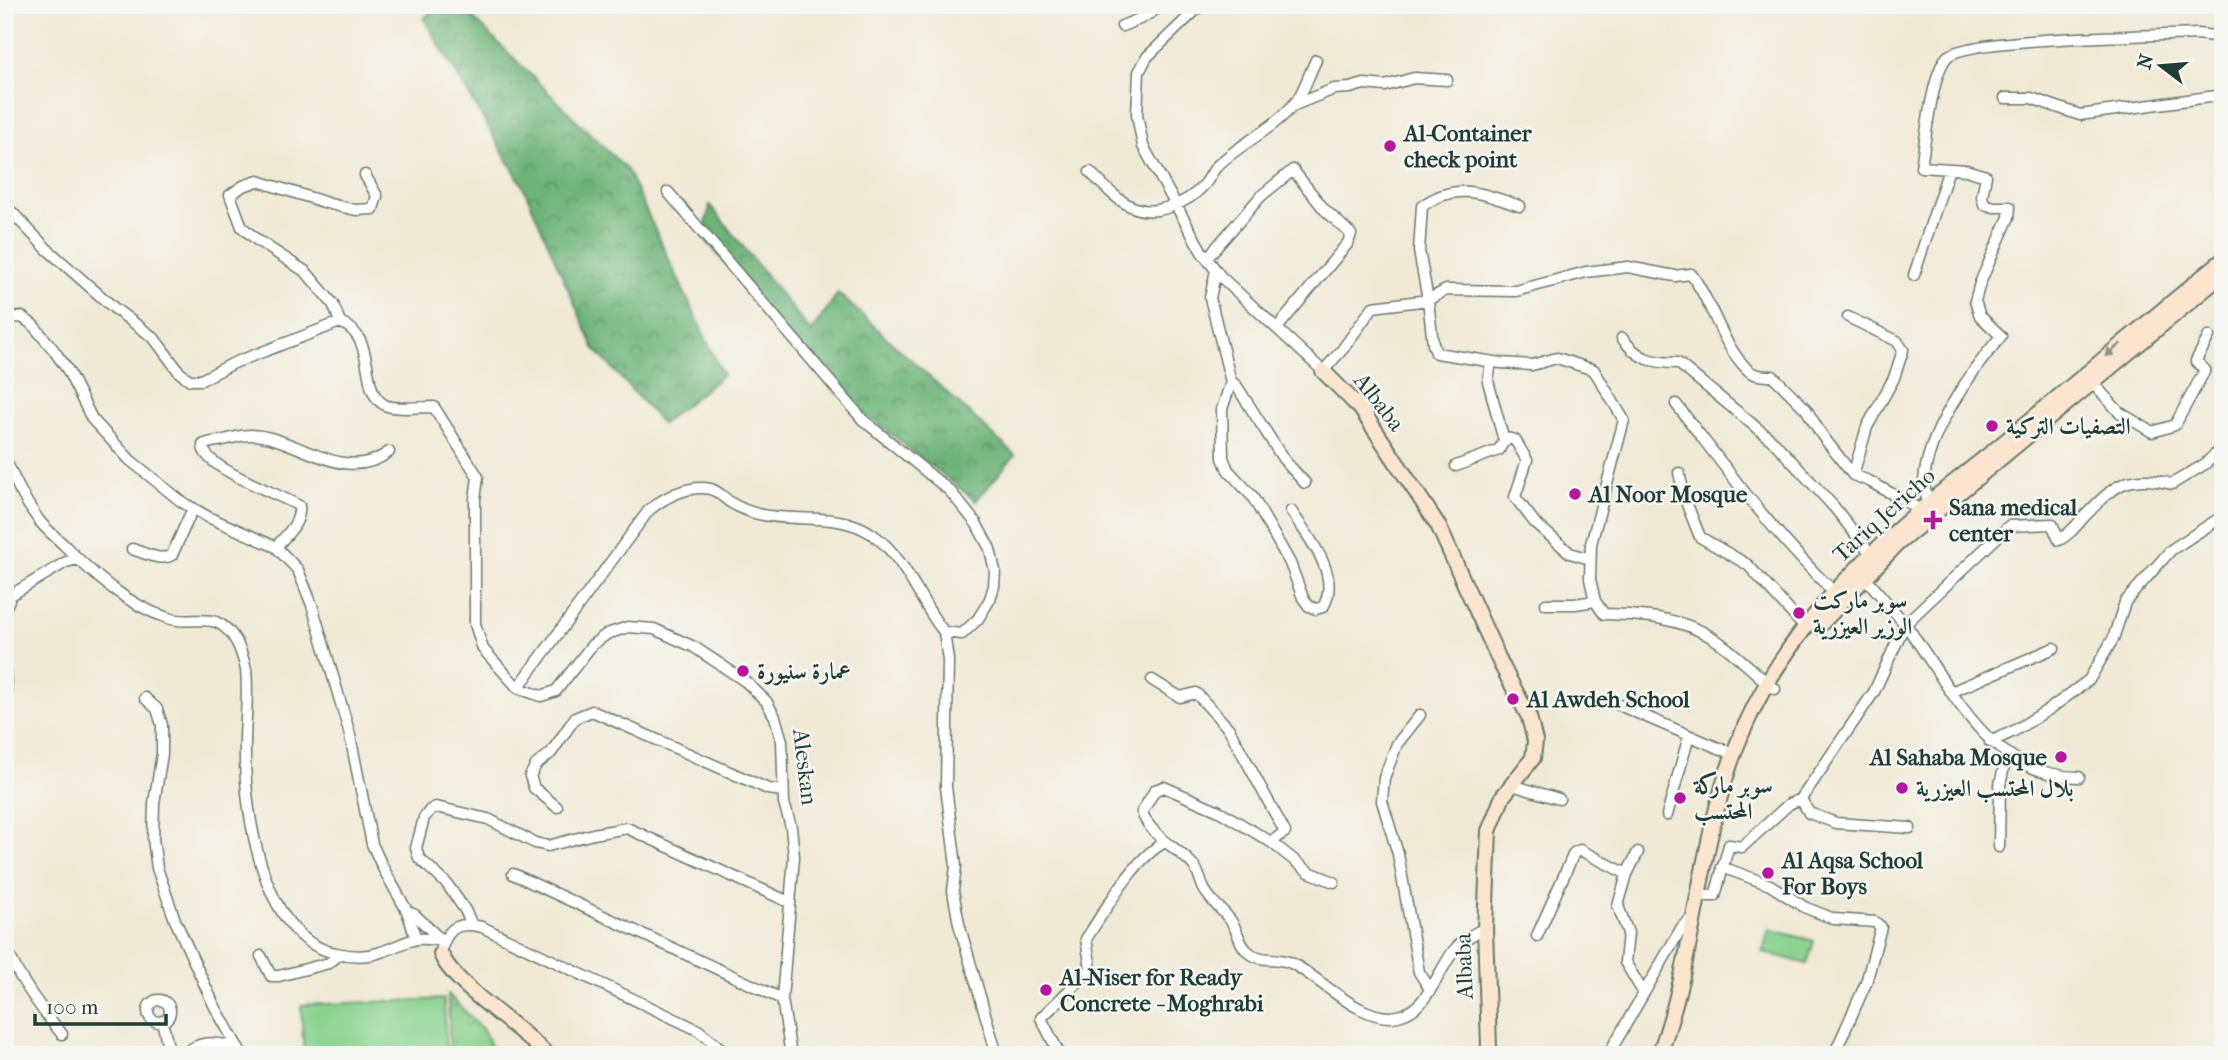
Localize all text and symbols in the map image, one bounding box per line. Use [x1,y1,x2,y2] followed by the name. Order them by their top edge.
[2126,32,2196,102] north arrow
[2133,51,2158,72] text: N
[1402,120,1533,173] place label: Al-Container check point
[1382,138,1398,154] marker: Al-Container check point
[2105,342,2122,357] one-way arrow
[1347,367,1410,437] street label: Albaba
[2006,413,2131,440] place label: التصفيات التركية
[1984,418,2000,434] marker: التصفيات التركية
[1827,462,1941,568] street label: Tariq Jericho
[1587,481,1748,508] place label: Al Noor Mosque
[1567,486,1583,502] marker: Al Noor Mosque
[1949,494,2078,547] place label: Sana medical center
[1923,510,1943,530] marker: Sana medical center
[1813,587,1912,641] place label: سوبر ماركت الوزير العيزرية
[1791,605,1807,621] marker: سوبر ماركت الوزير العيزرية
[757,658,851,686] place label: عمارة سنيورة
[735,663,751,679] marker: عمارة سنيورة
[1525,686,1690,713] place label: Al Awdeh School
[1505,691,1521,707] marker: Al Awdeh School
[787,726,823,807] street label: Aleskan
[1868,744,2048,771] place label: Al Sahaba Mosque
[2053,749,2069,765] marker: Al Sahaba Mosque
[1692,771,1773,826] place label: سوبر ماركة المحتسب
[1916,775,2074,803] place label: بلال المحتسب العيزرية
[1894,780,1910,796] marker: بلال المحتسب العيزرية
[1672,790,1688,806] marker: سوبر ماركة المحتسب
[1780,847,1924,900] place label: Al Aqsa School For Boys
[1760,865,1776,881] marker: Al Aqsa School For Boys
[1449,932,1479,1001] street label: Albaba
[1058,964,1264,1017] place label: Al-Niser for Ready Concrete - Moghrabi
[1038,982,1054,998] marker: Al-Niser for Ready Concrete - Moghrabi
[35,983,166,1027] scale bar
[46,995,99,1019] text: 100 m

